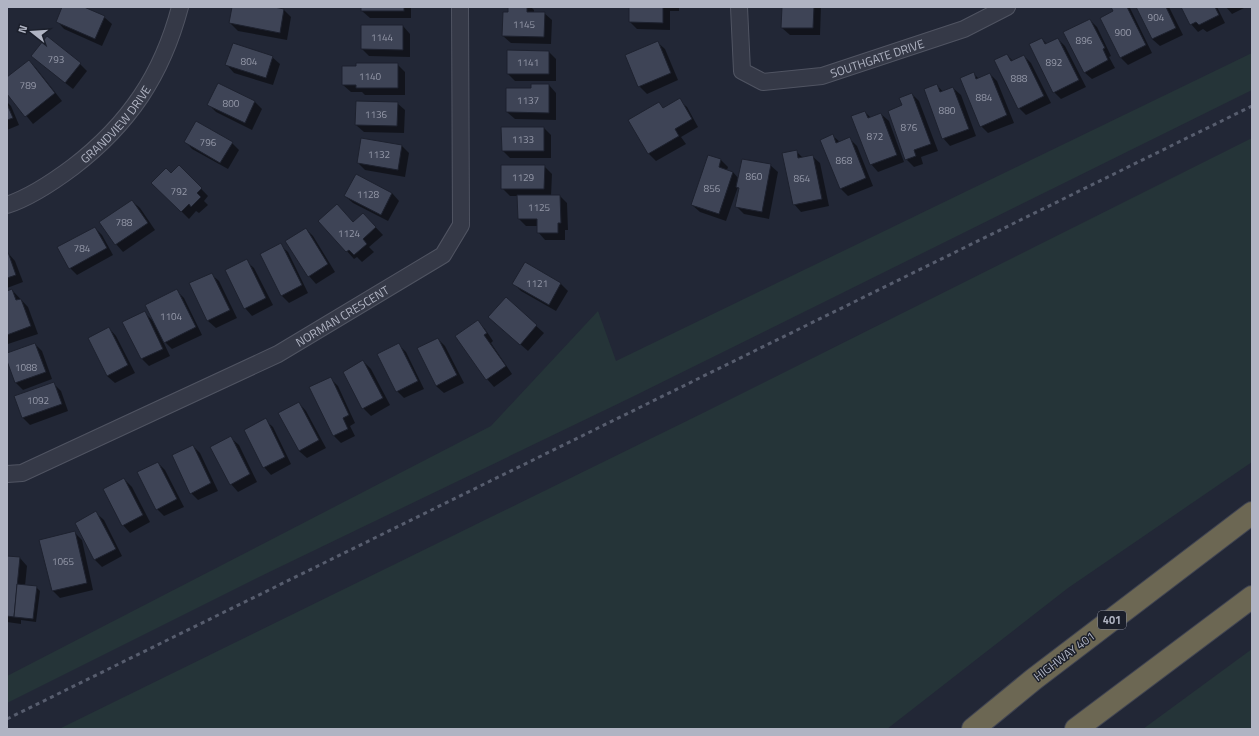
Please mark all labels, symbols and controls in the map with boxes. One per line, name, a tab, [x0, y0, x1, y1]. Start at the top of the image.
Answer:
house number: 904	[1148, 10, 1165, 25]
north arrow	[12, 12, 52, 52]
house number: 1145	[513, 17, 536, 32]
text: N	[14, 23, 31, 35]
house number: 900	[1115, 25, 1132, 40]
house number: 1144	[371, 30, 394, 45]
street label: SOUTHGATE DRIVE	[828, 33, 927, 82]
house number: 896	[1076, 33, 1093, 48]
house number: 793	[48, 52, 64, 67]
house number: 804	[241, 54, 258, 69]
house number: 1141	[517, 55, 539, 70]
house number: 892	[1046, 55, 1062, 70]
house number: 1140	[359, 69, 382, 84]
house number: 888	[1011, 71, 1028, 86]
house number: 789	[20, 78, 37, 93]
street label: GRANDVIEW DRIVE	[76, 81, 155, 167]
house number: 884	[976, 90, 993, 105]
house number: 1137	[517, 93, 539, 108]
house number: 800	[223, 96, 240, 111]
house number: 880	[939, 103, 956, 118]
house number: 1136	[365, 107, 388, 122]
house number: 876	[901, 120, 918, 135]
house number: 872	[867, 129, 883, 144]
house number: 1133	[512, 132, 534, 147]
house number: 796	[200, 135, 217, 150]
house number: 1132	[368, 147, 390, 162]
house number: 868	[836, 153, 853, 168]
house number: 860	[746, 169, 763, 184]
house number: 1129	[512, 170, 535, 185]
house number: 864	[794, 171, 811, 186]
house number: 856	[704, 181, 721, 196]
house number: 792	[171, 184, 187, 199]
house number: 1128	[357, 187, 380, 202]
house number: 1125	[528, 200, 551, 215]
house number: 788	[116, 215, 133, 230]
house number: 1124	[338, 226, 361, 241]
house number: 784	[74, 241, 91, 256]
house number: 1121	[526, 276, 548, 291]
street label: NORMAN CRESCENT	[292, 280, 393, 351]
house number: 1104	[160, 309, 183, 324]
house number: 1088	[15, 360, 38, 375]
house number: 1092	[27, 393, 49, 408]
house number: 1065	[52, 554, 75, 569]
road number: 401	[1098, 611, 1126, 629]
street label: HIGHWAY 401	[1029, 627, 1099, 685]

